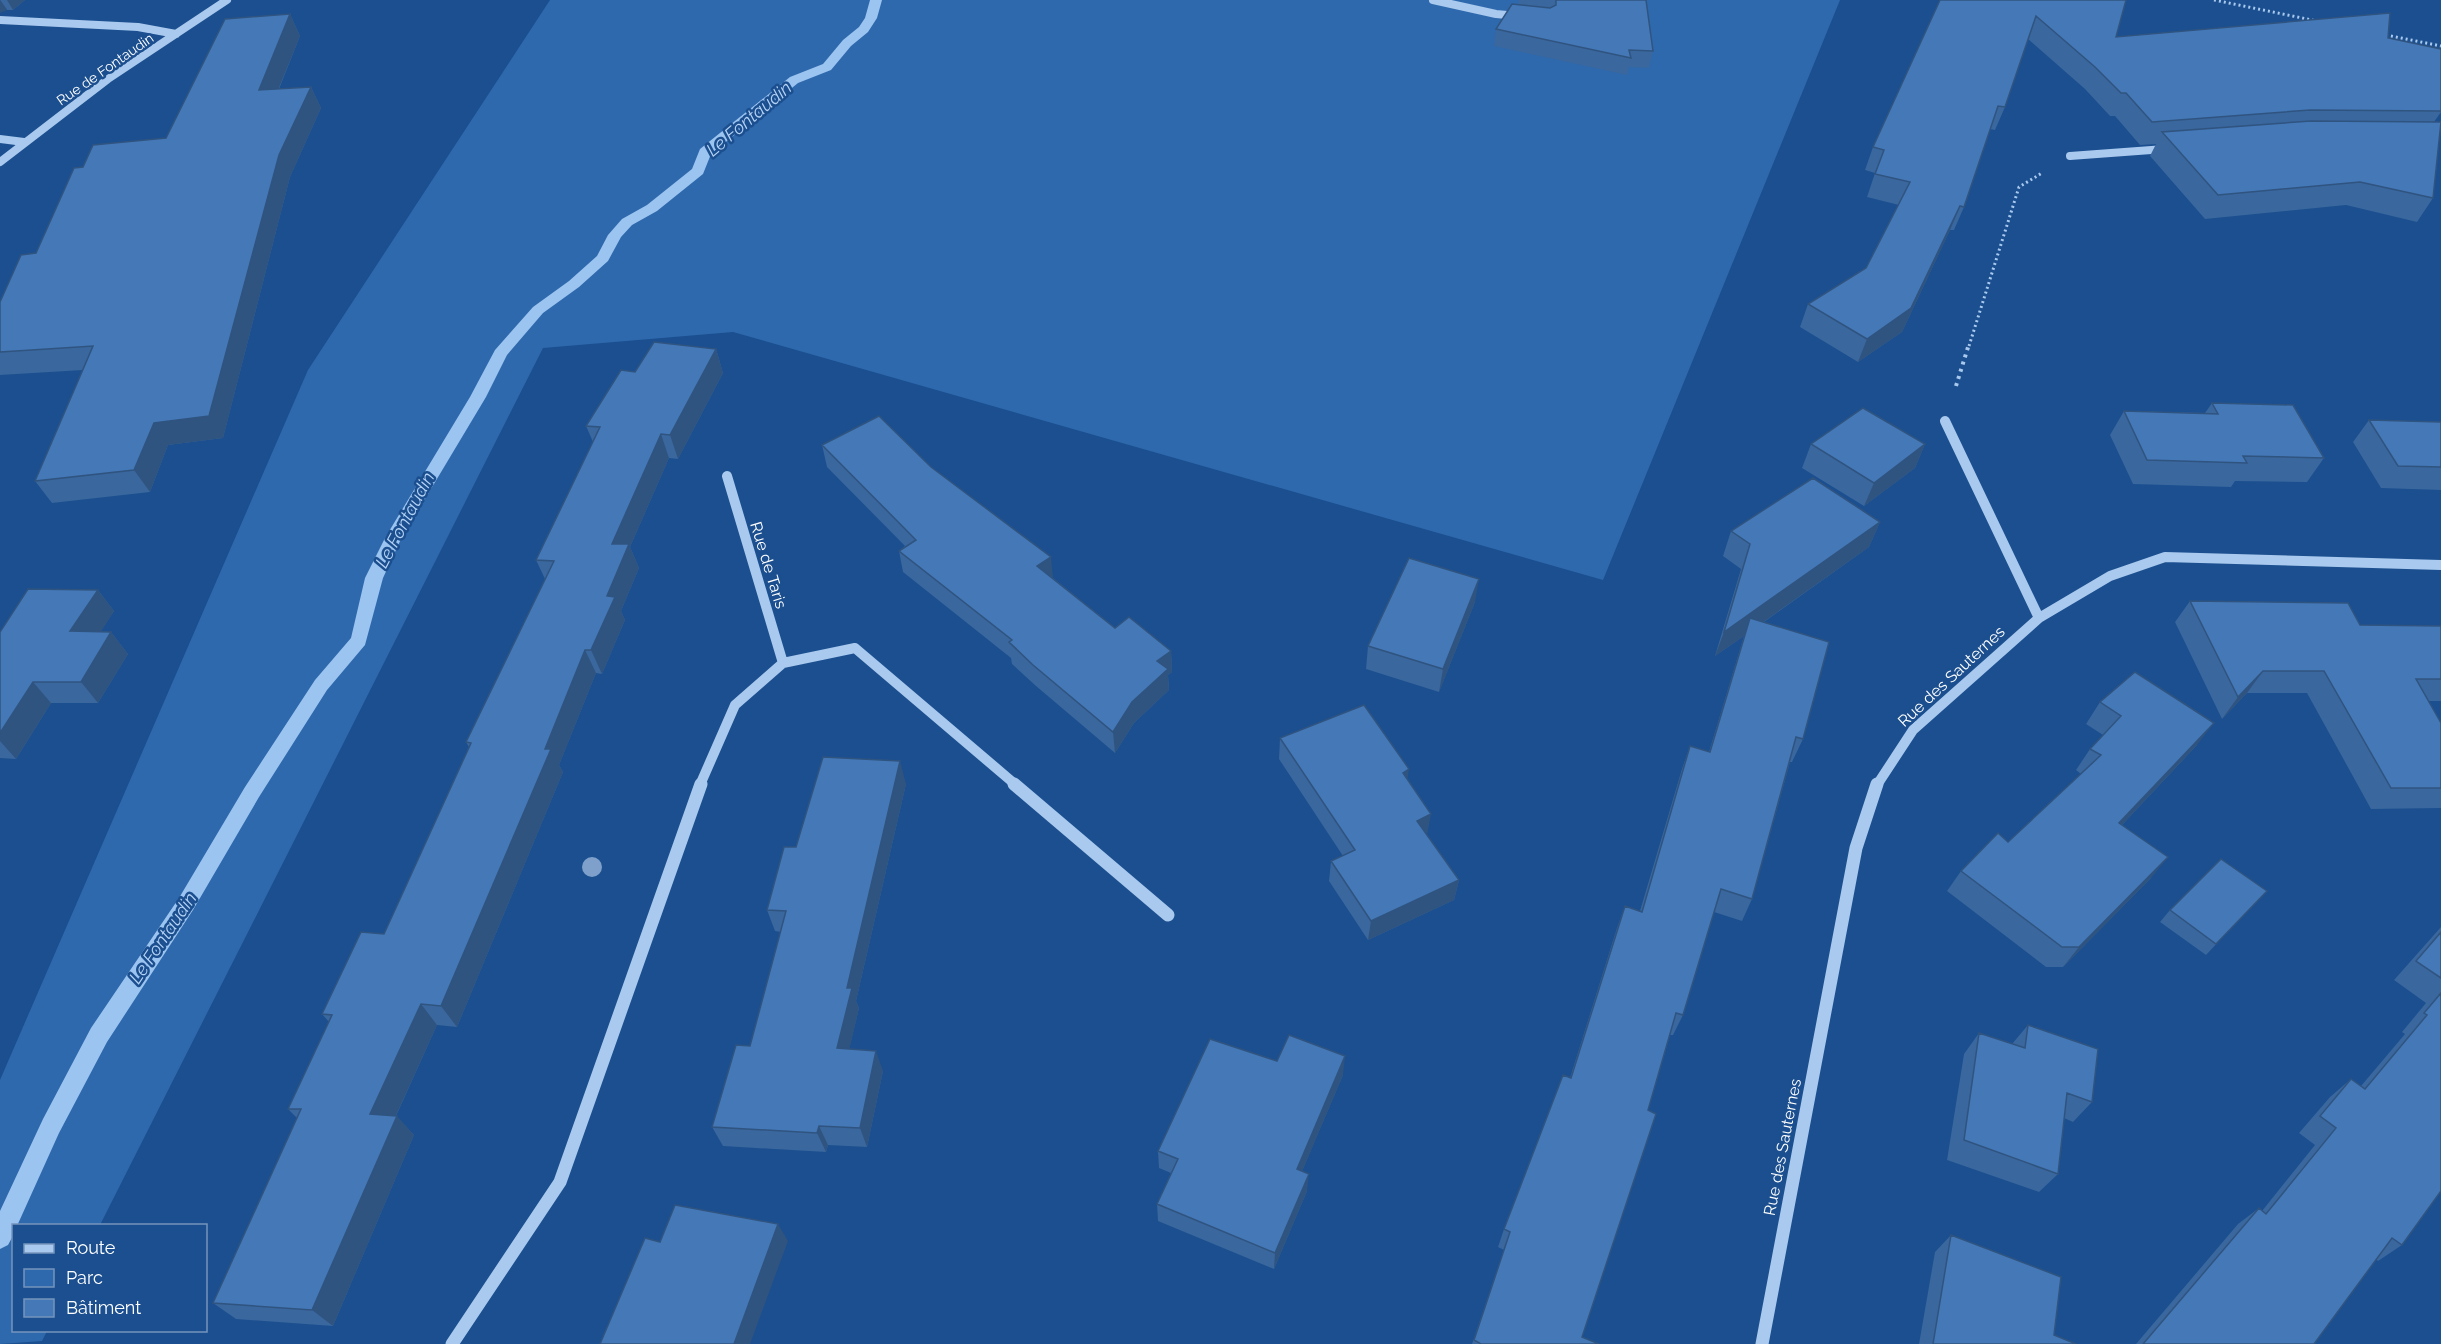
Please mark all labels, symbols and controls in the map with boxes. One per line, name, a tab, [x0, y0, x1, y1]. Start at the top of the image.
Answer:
street label: Rue de Fontaudin	[54, 30, 156, 108]
water label: Le Fontaudin	[702, 77, 796, 160]
water label: Le Fontaudin	[371, 468, 438, 571]
street label: Rue de Taris	[746, 519, 791, 611]
street label: Rue des Sauternes	[1894, 622, 2009, 731]
water label: Le Fontaudin	[125, 888, 201, 987]
street label: Rue des Sauternes	[1760, 1077, 1805, 1217]
legend	[12, 1224, 207, 1332]
text: Route	[66, 1237, 116, 1258]
text: Parc	[66, 1267, 103, 1288]
text: Bâtiment	[66, 1297, 141, 1318]

